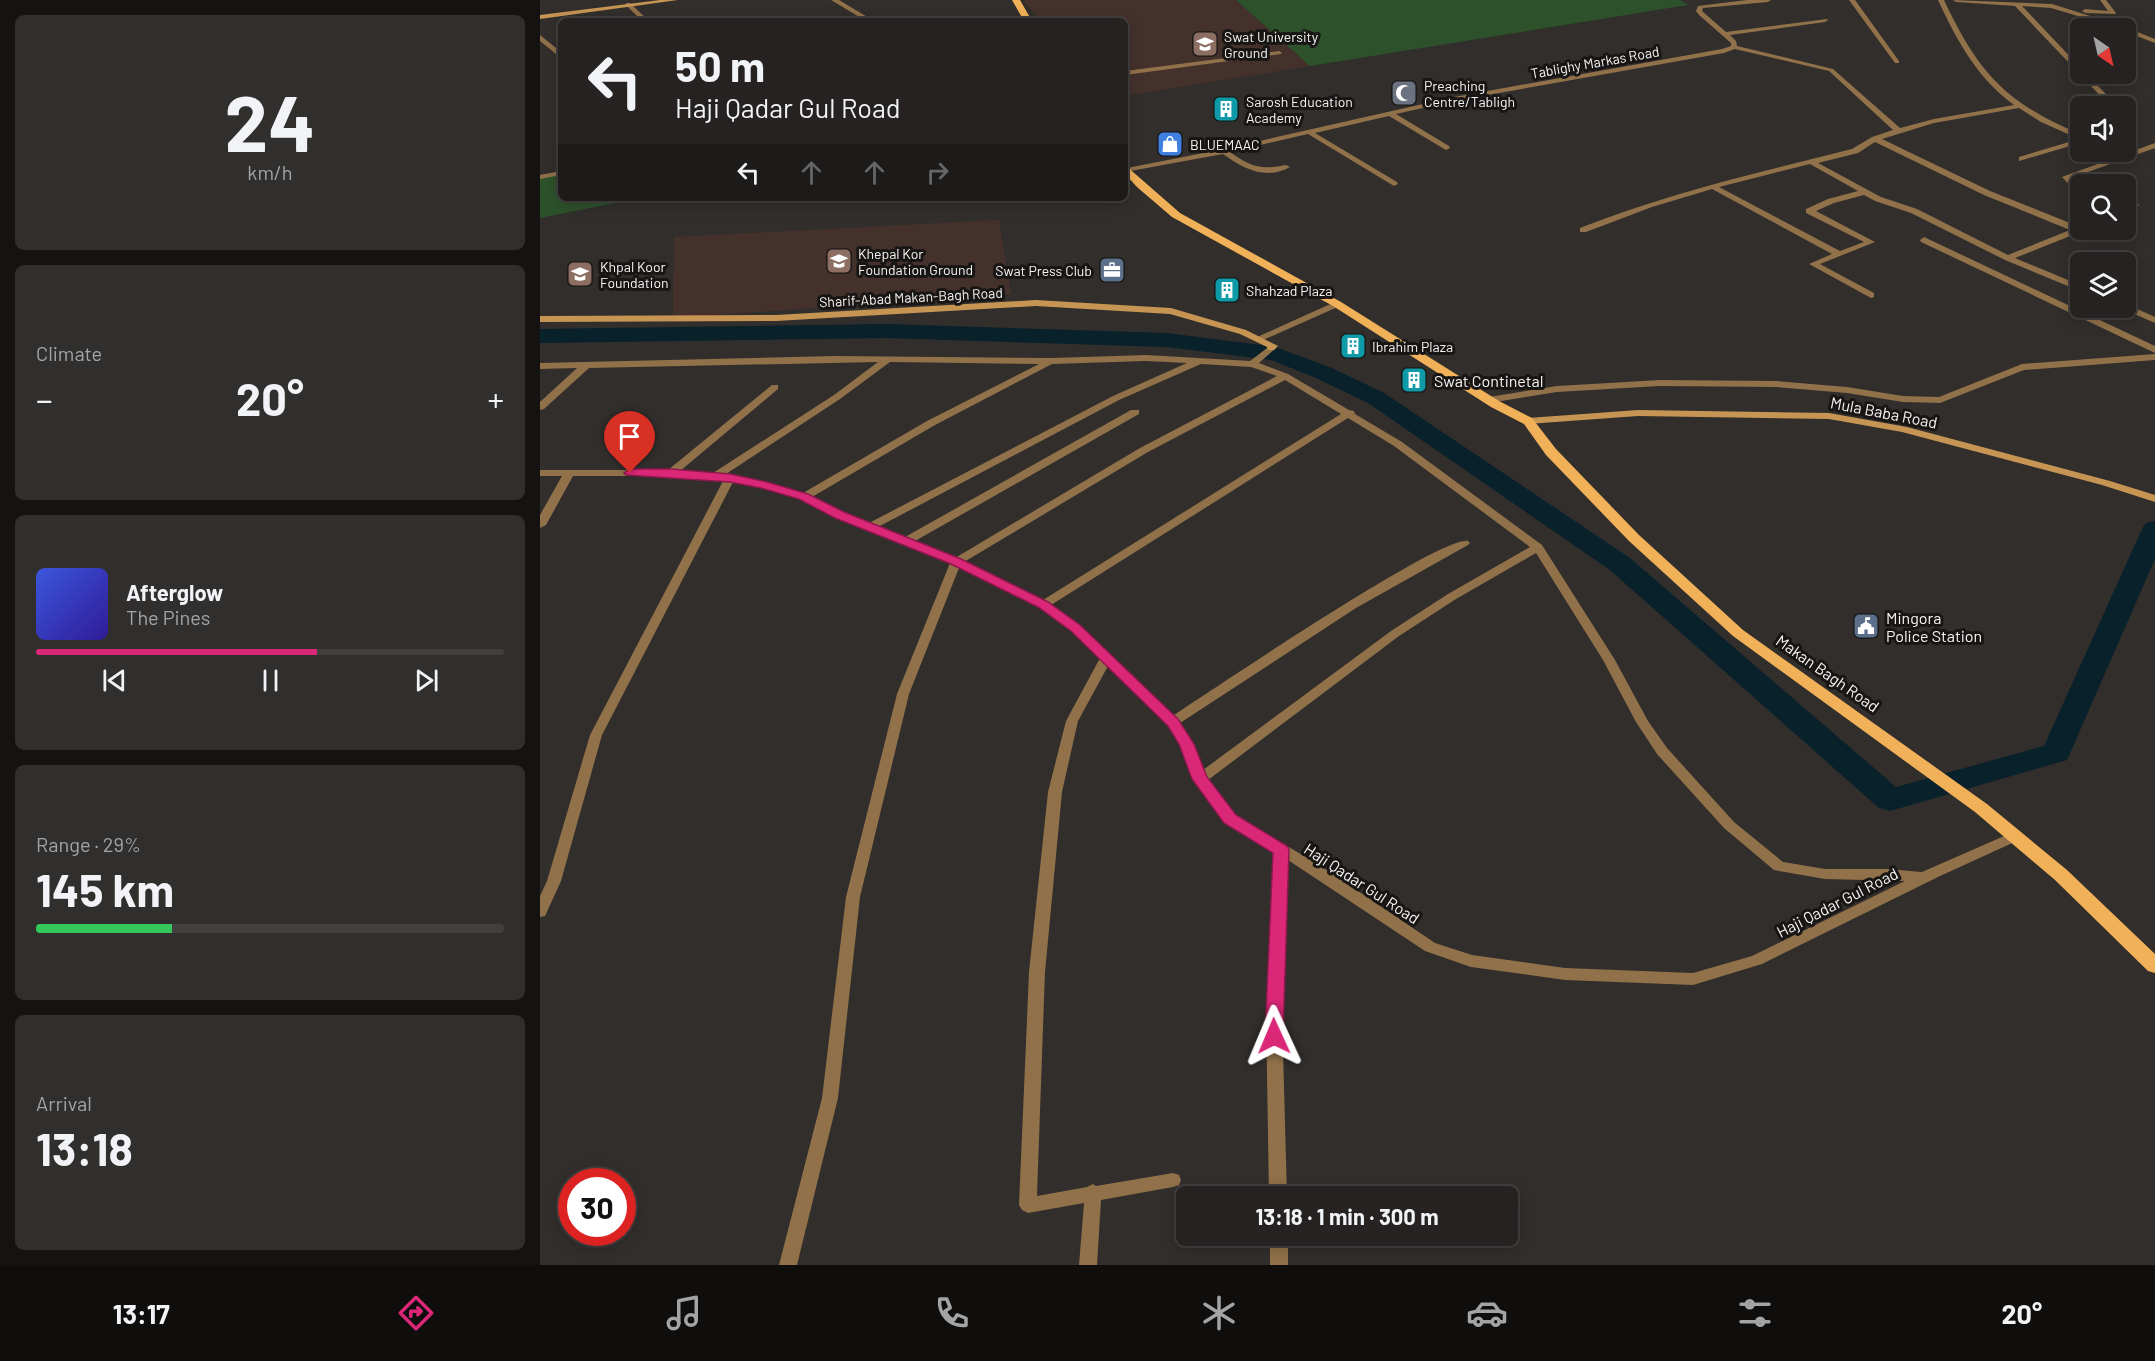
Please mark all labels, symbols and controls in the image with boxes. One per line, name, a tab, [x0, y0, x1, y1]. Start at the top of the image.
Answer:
north arrow	[2070, 18, 2136, 84]
map controls	[2070, 18, 2136, 318]
place label: Swat University Ground	[1224, 28, 1319, 61]
school or university icon: Swat University Ground	[1190, 29, 1220, 59]
text: 50 m	[675, 40, 765, 90]
icon: left	[576, 42, 654, 120]
street label: Tablighy Markas Road	[1529, 42, 1661, 82]
text: 24	[225, 74, 315, 168]
place label: Preaching Centre/Tabligh	[1424, 77, 1515, 110]
mosque icon: Preaching Centre/Tabligh	[1389, 78, 1419, 108]
text: Haji Qadar Gul Road	[675, 91, 901, 123]
place label: Sarosh Education Academy	[1246, 93, 1353, 126]
building icon: Sarosh Education Academy	[1211, 94, 1241, 124]
button: sound	[2070, 96, 2136, 162]
shop icon: BLUEMAAC	[1155, 129, 1185, 159]
place label: BLUEMAAC	[1190, 136, 1260, 153]
icon: left	[732, 156, 765, 189]
icon: ahead	[795, 156, 828, 189]
icon: ahead	[858, 156, 891, 189]
icon: right	[921, 156, 954, 189]
text: km/h	[247, 160, 293, 184]
button: search	[2070, 174, 2136, 240]
place label: Khepal Kor Foundation Ground	[858, 245, 973, 278]
school or university icon: Khepal Kor Foundation Ground	[824, 246, 854, 276]
button: layers	[2070, 252, 2136, 318]
office icon: Swat Press Club	[1097, 255, 1127, 285]
place label: Khpal Koor Foundation	[600, 258, 669, 291]
school or university icon: Khpal Koor Foundation	[565, 259, 595, 289]
place label: Swat Press Club	[995, 262, 1092, 279]
building icon: Shahzad Plaza	[1212, 275, 1242, 305]
place label: Shahzad Plaza	[1246, 282, 1332, 299]
street label: Sharif-Abad Makan-Bagh Road	[819, 284, 1003, 310]
building icon: Ibrahim Plaza	[1338, 331, 1368, 361]
place label: Ibrahim Plaza	[1372, 338, 1453, 355]
text: Climate	[36, 341, 102, 365]
building icon: Swat Continetal	[1399, 365, 1429, 395]
text: 20°	[236, 371, 304, 425]
place label: Swat Continetal	[1434, 371, 1543, 390]
text: −	[36, 379, 53, 419]
text: +	[488, 379, 504, 419]
street label: Mula Baba Road	[1829, 392, 1939, 432]
pin	[604, 411, 655, 473]
icon: arrive	[613, 420, 646, 453]
text: Afterglow	[126, 579, 223, 605]
text: The Pines	[126, 605, 210, 629]
place label: Mingora Police Station	[1886, 608, 1982, 645]
public building icon: Mingora Police Station	[1851, 611, 1881, 641]
street label: Makan Bagh Road	[1773, 630, 1883, 716]
icon: previous	[98, 664, 131, 697]
icon: pause	[254, 664, 287, 697]
icon: next	[410, 664, 443, 697]
text: Range · 29%	[36, 832, 141, 856]
street label: Haji Qadar Gul Road	[1301, 839, 1423, 927]
text: 145 km	[36, 862, 174, 916]
street label: Haji Qadar Gul Road	[1773, 863, 1901, 941]
position arrow	[1242, 1004, 1306, 1068]
text: Arrival	[36, 1091, 92, 1115]
text: 13:18	[36, 1121, 133, 1175]
speed limit sign: 30	[558, 1168, 636, 1246]
text: 13:18 · 1 min · 300 m	[1255, 1203, 1439, 1229]
icon: directions	[395, 1292, 437, 1334]
icon: music	[663, 1292, 705, 1334]
icon: phone	[931, 1292, 973, 1334]
icon: climate	[1198, 1292, 1240, 1334]
icon: car	[1466, 1292, 1508, 1334]
icon: filters	[1734, 1292, 1776, 1334]
text: 13:17	[113, 1297, 170, 1329]
text: 20°	[2001, 1297, 2042, 1329]

